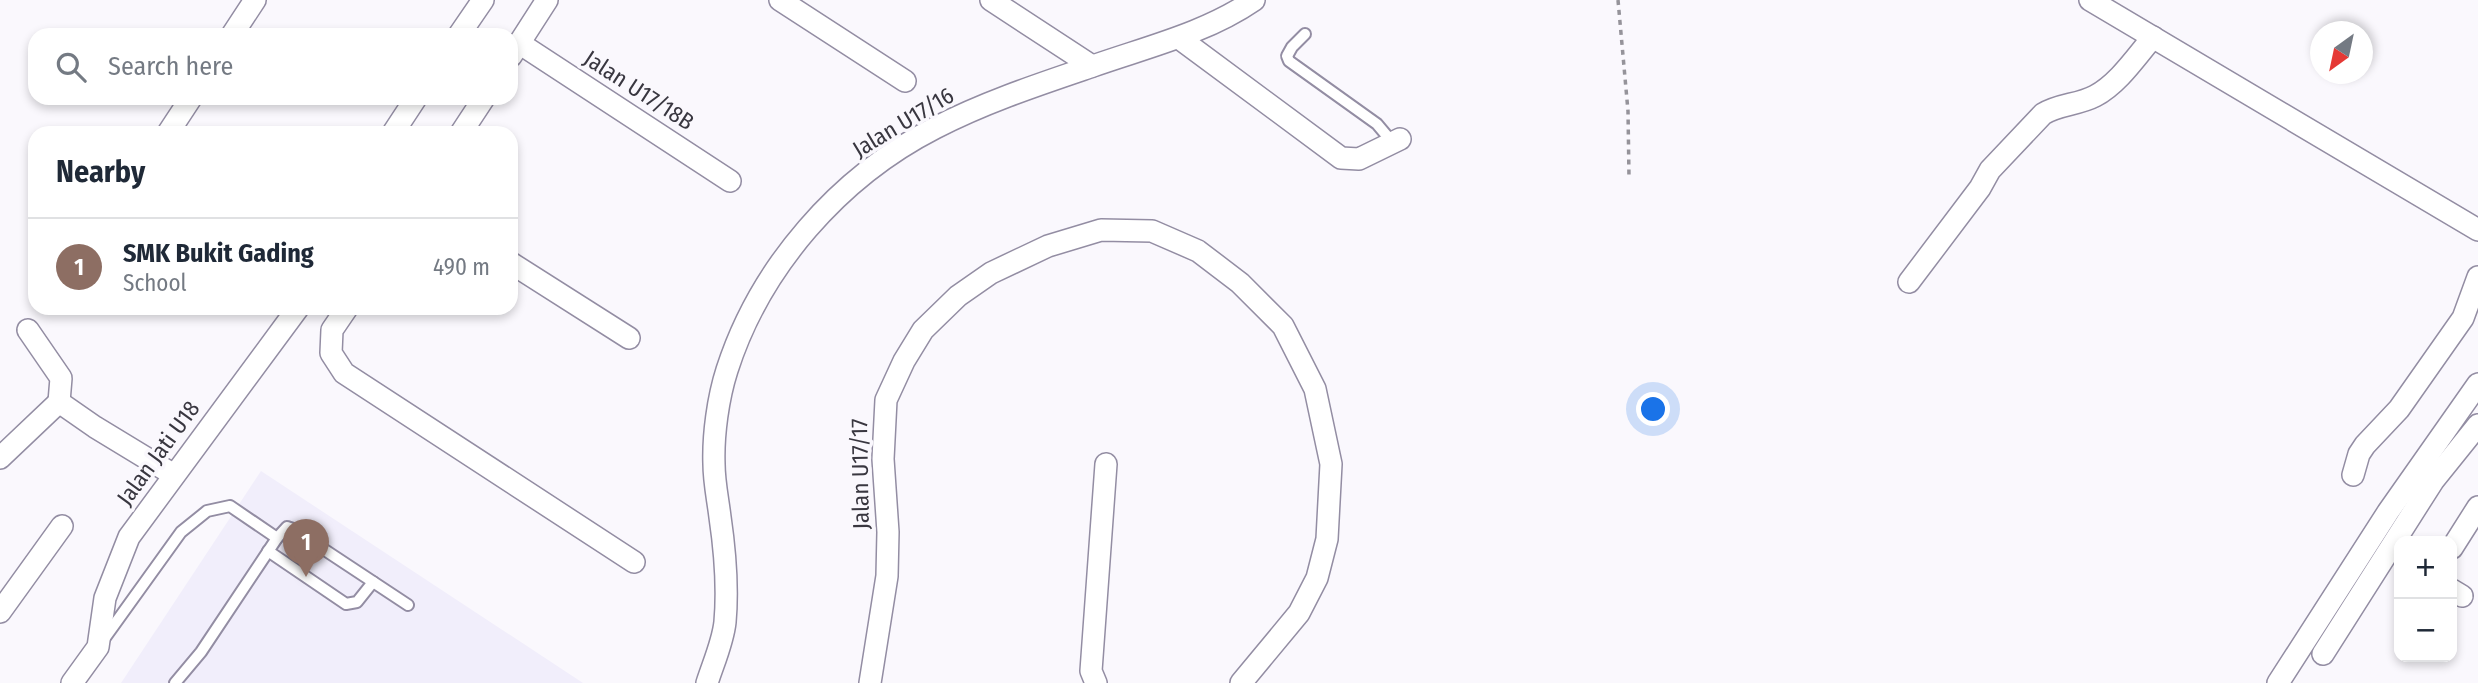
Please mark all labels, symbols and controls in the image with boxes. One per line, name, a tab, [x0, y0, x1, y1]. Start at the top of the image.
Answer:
north arrow	[2310, 21, 2373, 84]
search box	[28, 28, 518, 105]
street label: Jalan U17/18B	[579, 44, 699, 136]
icon: search	[52, 48, 90, 86]
text: Search here	[108, 51, 233, 82]
street label: Jalan U17/16	[847, 81, 959, 163]
text: Nearby	[56, 154, 145, 190]
text: SMK Bukit Gading	[123, 238, 314, 269]
text: 1	[74, 253, 84, 281]
text: 490 m	[433, 253, 490, 281]
text: School	[123, 269, 187, 297]
your location	[1636, 392, 1670, 426]
street label: Jalan Jati U18	[111, 395, 205, 511]
street label: Jalan U17/17	[845, 418, 875, 530]
pin: 1	[283, 519, 329, 577]
map controls	[2394, 536, 2457, 662]
button: +	[2394, 536, 2457, 599]
button: −	[2394, 599, 2457, 662]

